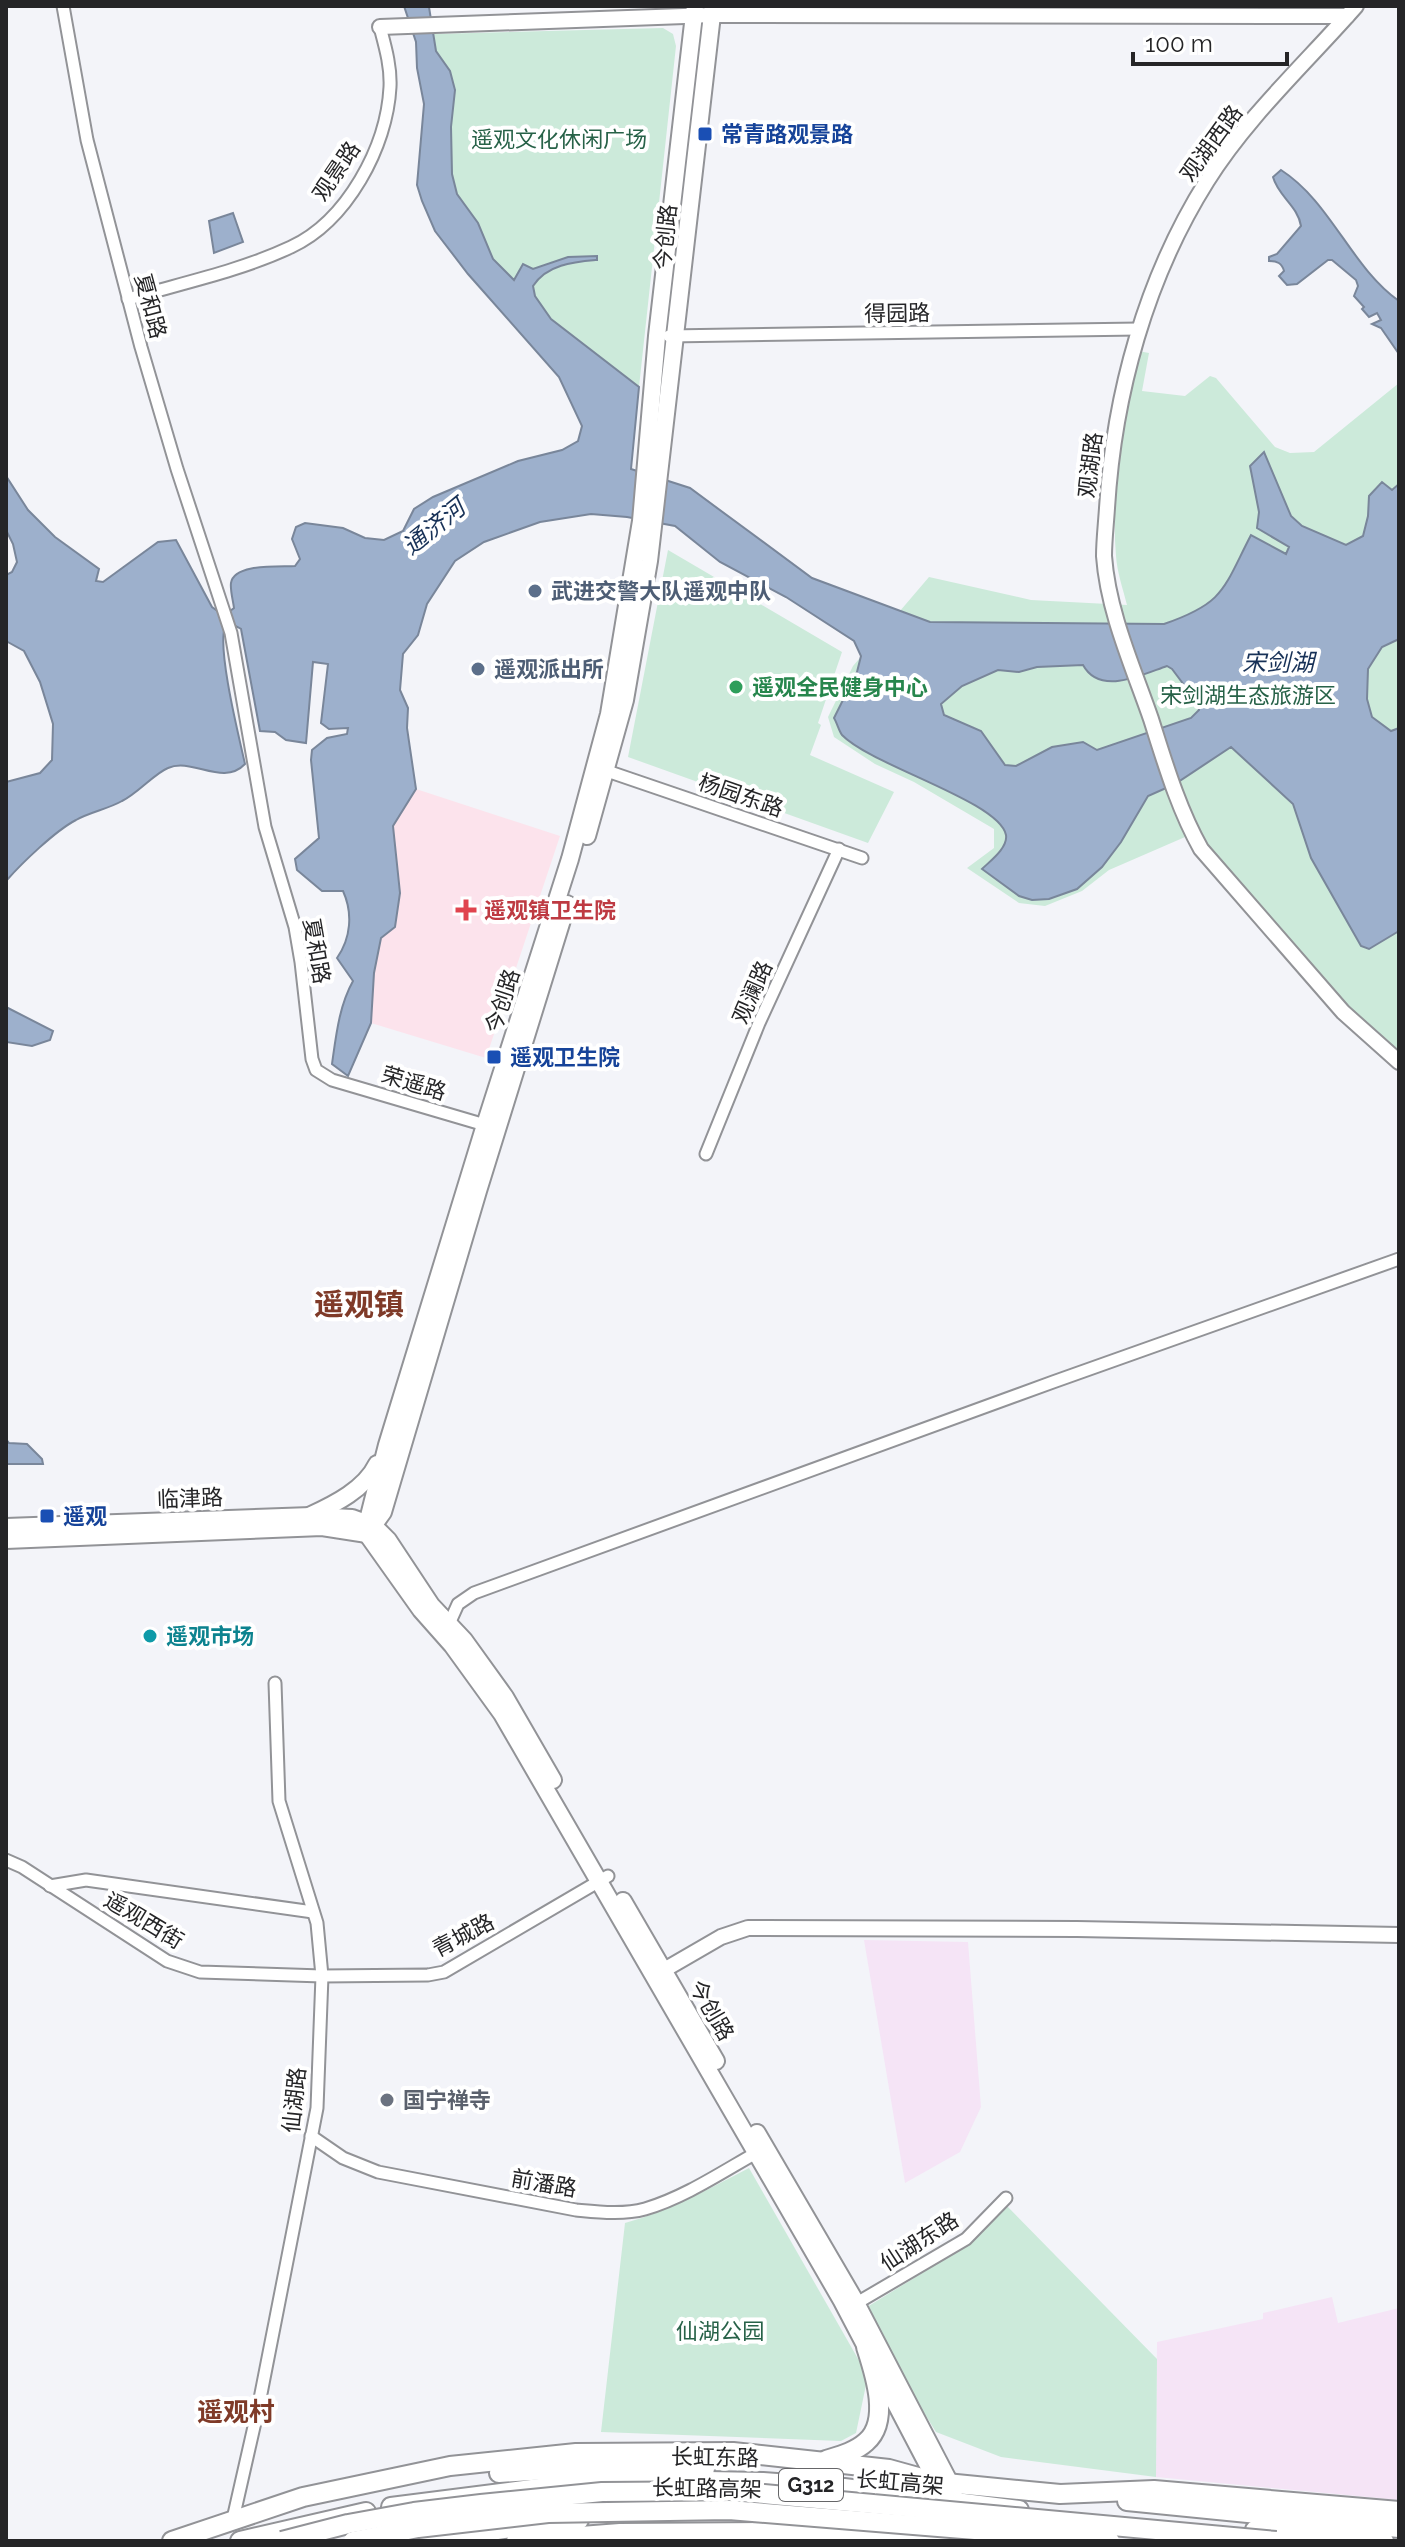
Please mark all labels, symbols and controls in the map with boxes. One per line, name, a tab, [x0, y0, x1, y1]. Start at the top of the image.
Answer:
scale bar	[1133, 16, 1287, 66]
text: 100 m	[1145, 29, 1213, 58]
street label: 观湖西路	[1175, 100, 1247, 186]
place label: 常青路观景路	[721, 121, 853, 147]
marker: 常青路观景路	[696, 125, 714, 143]
park label: 遥观文化休闲广场	[471, 126, 647, 152]
street label: 观景路	[307, 136, 365, 206]
street label: 今创路	[649, 203, 681, 271]
street label: 夏和路	[130, 271, 172, 341]
street label: 得园路	[864, 299, 930, 327]
street label: 观湖路	[1073, 431, 1107, 499]
water label: 通济河	[397, 490, 474, 561]
place label: 武进交警大队遥观中队	[551, 578, 771, 604]
marker: 武进交警大队遥观中队	[526, 582, 544, 600]
water label: 宋剑湖	[1242, 648, 1318, 677]
place label: 遥观派出所	[494, 656, 604, 682]
marker: 遥观派出所	[469, 660, 487, 678]
place label: 遥观全民健身中心	[752, 674, 928, 700]
marker: 遥观全民健身中心	[727, 678, 745, 696]
park label: 宋剑湖生态旅游区	[1160, 682, 1336, 708]
street label: 杨园东路	[695, 768, 787, 822]
place label: 遥观镇卫生院	[484, 897, 616, 923]
marker: 遥观镇卫生院	[455, 899, 477, 921]
street label: 夏和路	[298, 916, 336, 986]
street label: 观澜路	[727, 957, 777, 1027]
street label: 今创路	[479, 966, 525, 1036]
place label: 遥观卫生院	[510, 1044, 620, 1070]
marker: 遥观卫生院	[485, 1048, 503, 1066]
street label: 荣遥路	[379, 1061, 449, 1105]
district label: 遥观镇	[314, 1287, 404, 1322]
street label: 临津路	[157, 1484, 223, 1512]
place label: 遥观	[63, 1503, 107, 1529]
marker: 遥观	[38, 1507, 56, 1525]
place label: 遥观市场	[166, 1623, 254, 1649]
marker: 遥观市场	[141, 1627, 159, 1645]
street label: 遥观西街	[100, 1886, 188, 1954]
street label: 青城路	[428, 1908, 498, 1962]
street label: 今创路	[684, 1975, 740, 2045]
street label: 仙湖路	[278, 2066, 310, 2134]
place label: 国宁禅寺	[403, 2087, 491, 2113]
marker: 国宁禅寺	[378, 2091, 396, 2109]
street label: 前潘路	[509, 2164, 579, 2202]
street label: 仙湖东路	[875, 2206, 963, 2276]
park label: 仙湖公园	[676, 2318, 764, 2344]
district label: 遥观村	[197, 2397, 275, 2427]
street label: 长虹东路	[671, 2443, 759, 2471]
street label: 长虹高架	[855, 2465, 945, 2499]
road number: G312	[779, 2469, 843, 2501]
street label: 长虹路高架	[652, 2474, 762, 2502]

